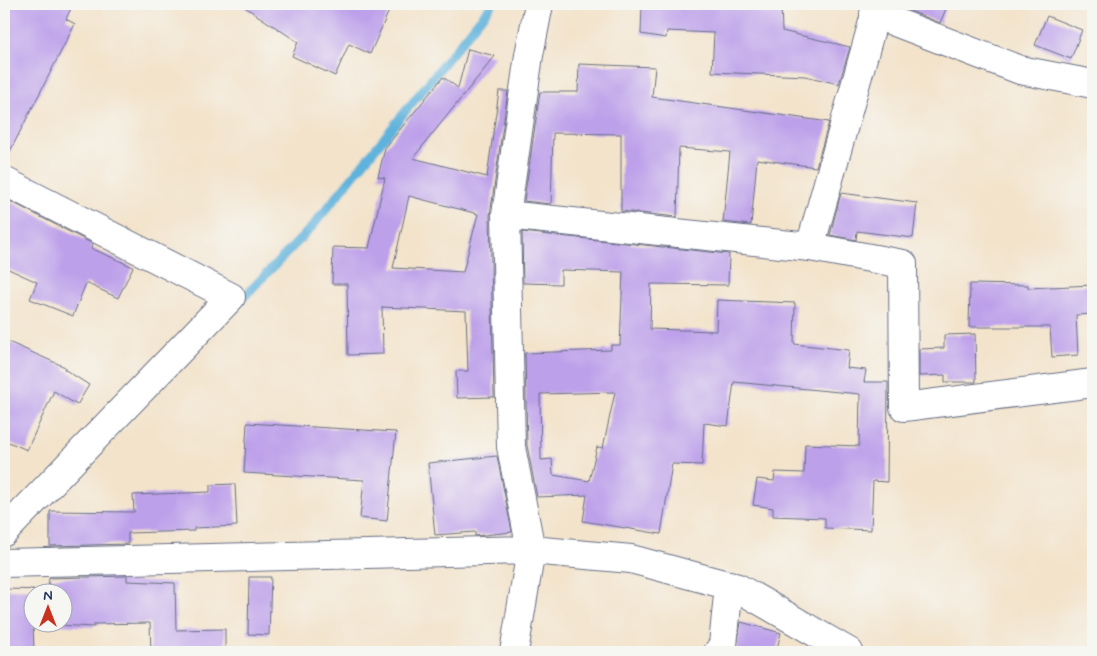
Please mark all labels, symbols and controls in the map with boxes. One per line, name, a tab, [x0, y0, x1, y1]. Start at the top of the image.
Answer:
north arrow	[22, 584, 72, 634]
text: N	[43, 587, 53, 605]

